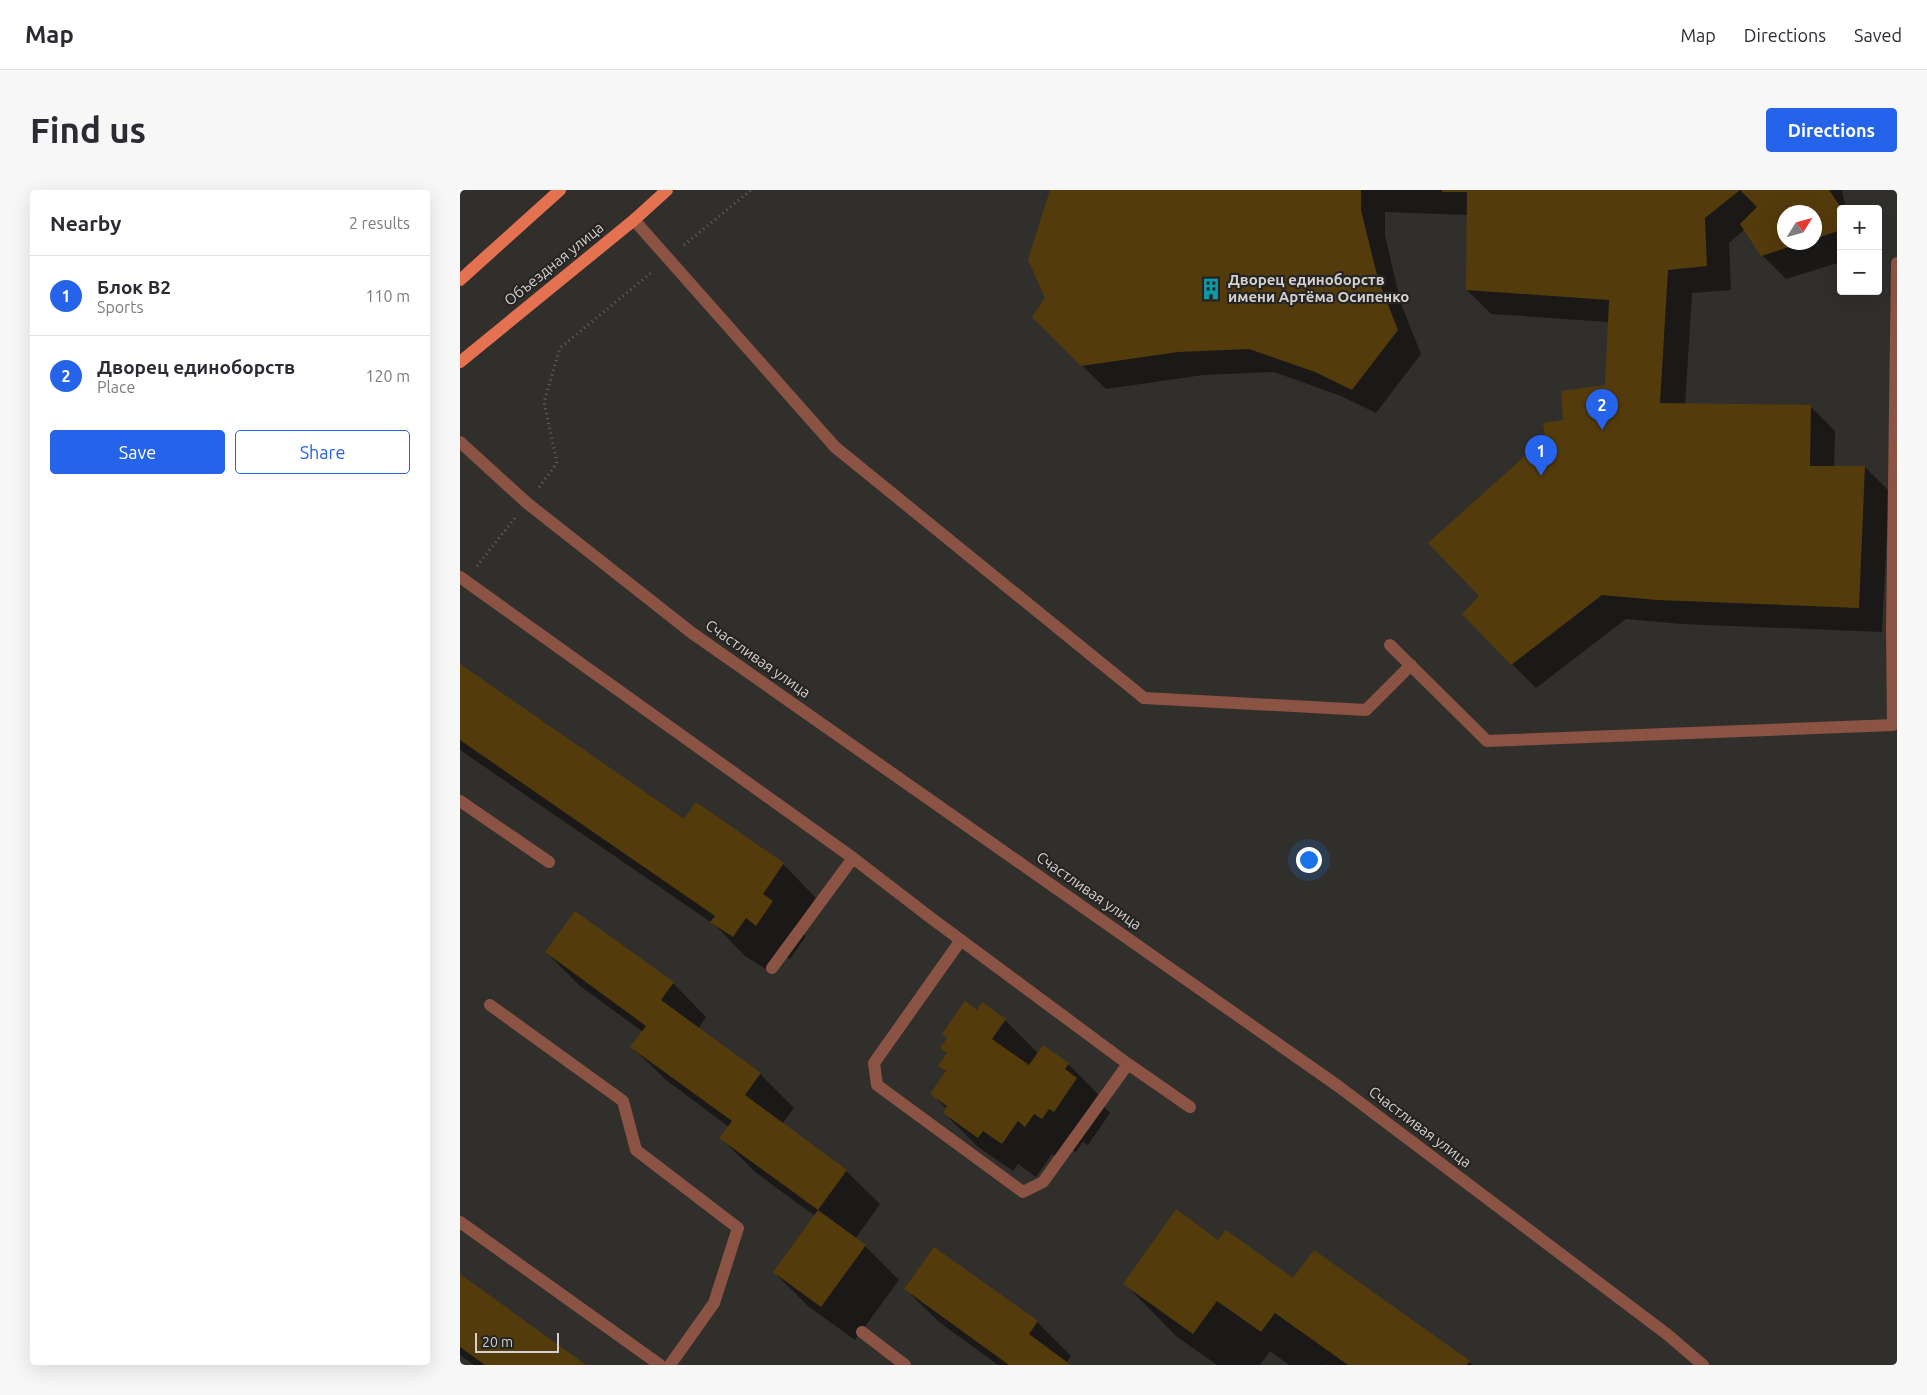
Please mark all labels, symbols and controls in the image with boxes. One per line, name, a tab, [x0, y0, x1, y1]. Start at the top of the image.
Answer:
text: Map	[25, 21, 74, 48]
text: Map	[1680, 25, 1716, 45]
text: Directions	[1744, 25, 1826, 45]
text: Saved	[1854, 25, 1902, 45]
button: Directions	[1766, 108, 1897, 152]
text: Find us	[30, 110, 146, 150]
north arrow	[1777, 205, 1822, 250]
map controls	[1837, 205, 1882, 295]
button: +	[1837, 205, 1882, 250]
text: Nearby	[50, 211, 121, 235]
text: 2 results	[349, 214, 410, 232]
street label: Объездная улица	[501, 218, 607, 309]
button: −	[1837, 250, 1882, 295]
place label: Дворец единоборств имени Артёма Осипенко	[1228, 271, 1409, 305]
text: Блок В2	[97, 276, 171, 298]
building icon: Дворец единоборств имени Артёма Осипенко	[1198, 276, 1224, 302]
text: 1	[61, 287, 71, 305]
text: 110 m	[365, 287, 410, 305]
text: Sports	[97, 298, 143, 316]
text: Дворец единоборств	[97, 356, 295, 378]
text: 2	[61, 367, 71, 385]
text: 120 m	[365, 367, 410, 385]
text: Place	[97, 378, 135, 396]
pin: 2	[1586, 389, 1618, 430]
button: Save	[50, 430, 225, 474]
button: Share	[235, 430, 410, 474]
pin: 1	[1525, 435, 1557, 476]
street label: Счастливая улица	[703, 616, 814, 701]
your location	[1296, 847, 1322, 873]
street label: Счастливая улица	[1034, 848, 1145, 933]
street label: Счастливая улица	[1366, 1083, 1475, 1171]
scale bar	[475, 1330, 559, 1353]
text: 20 m	[482, 1334, 513, 1350]

